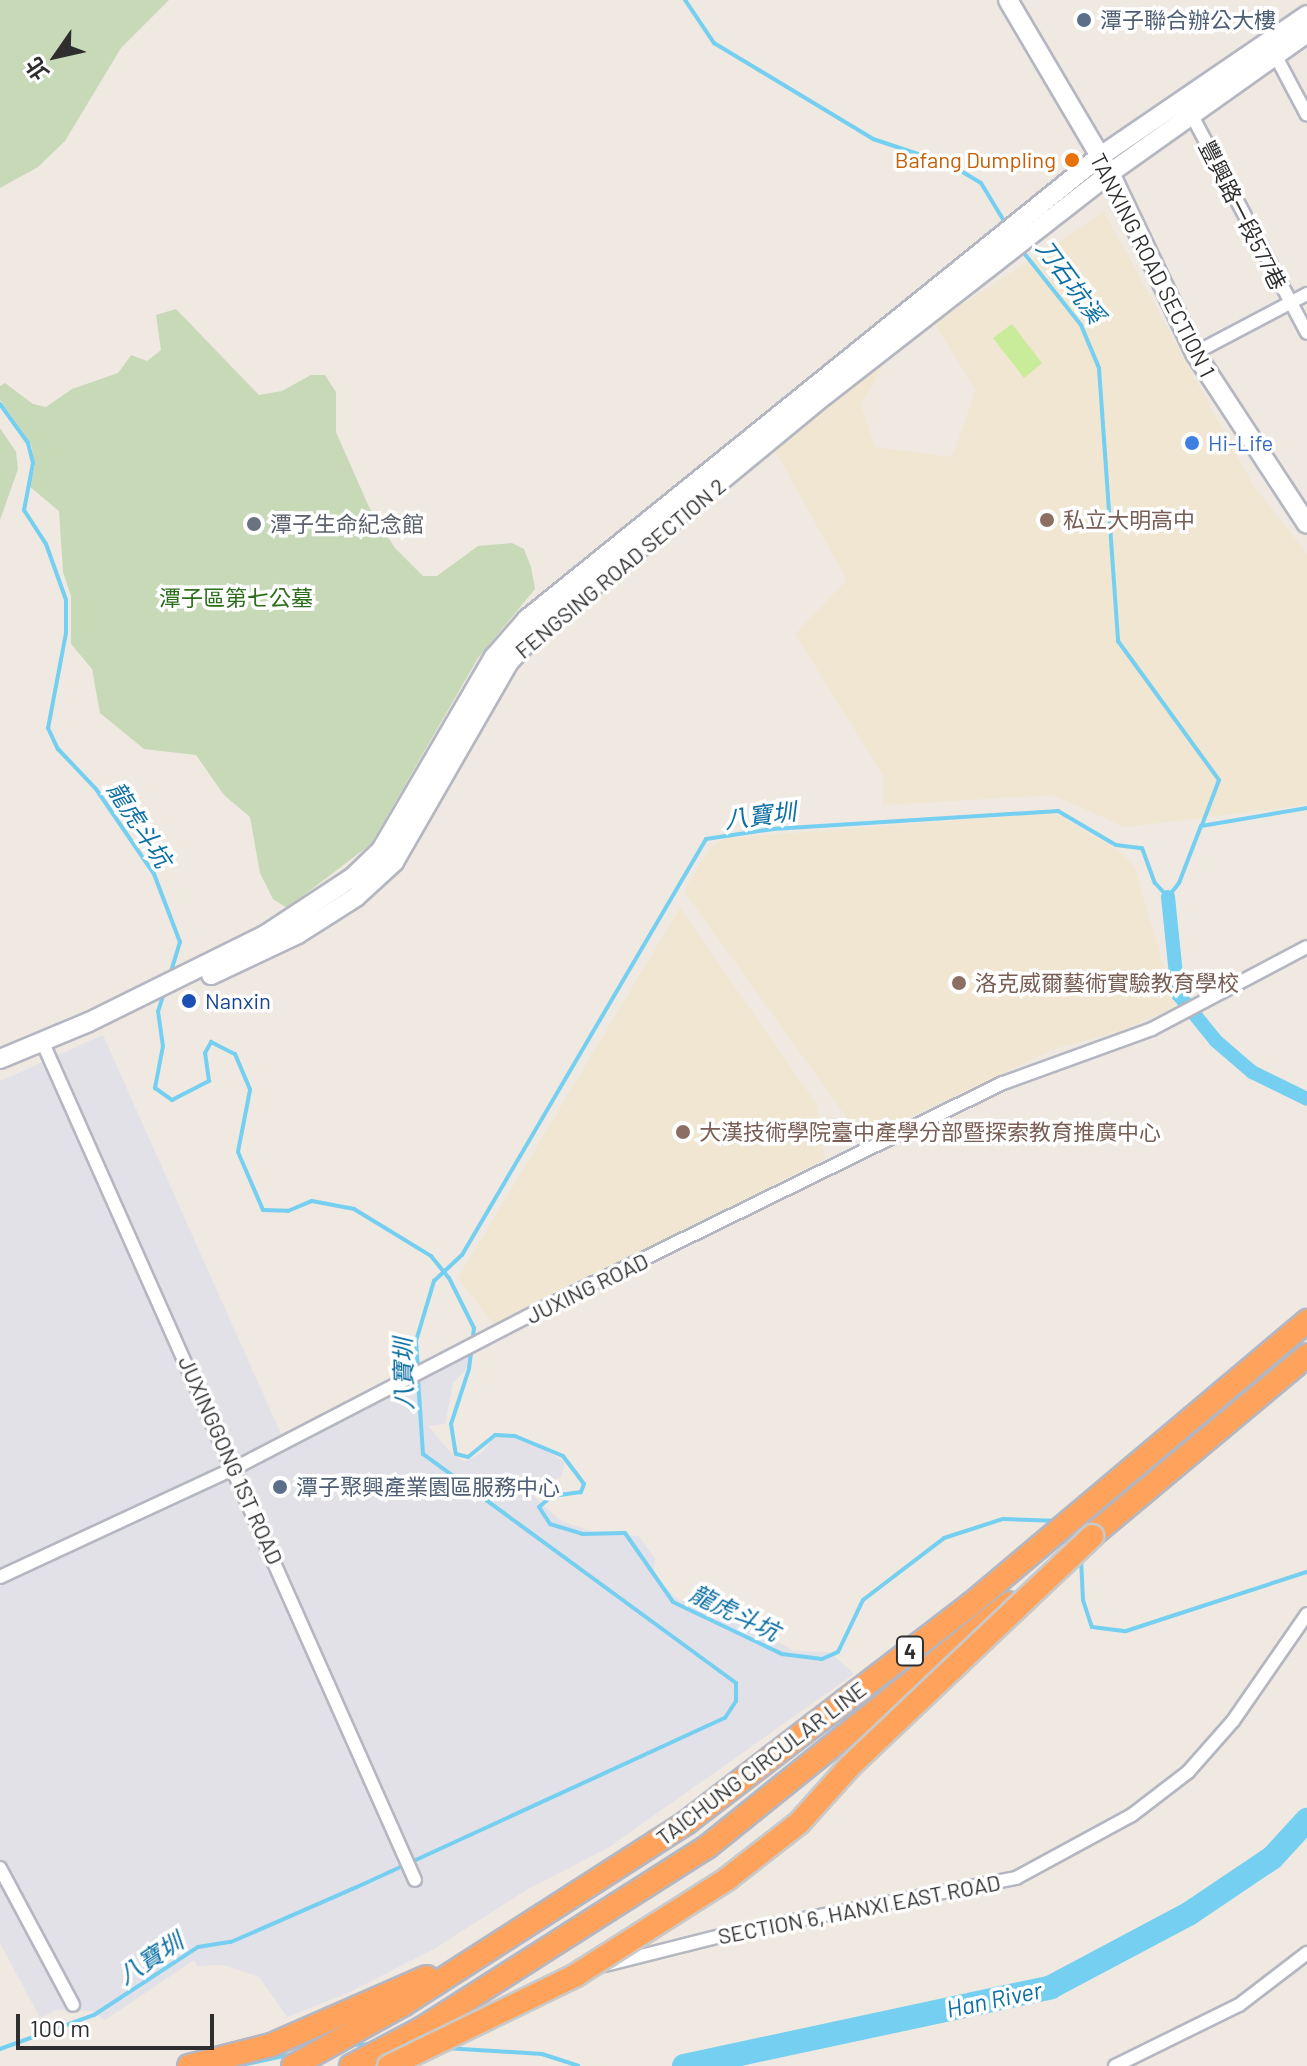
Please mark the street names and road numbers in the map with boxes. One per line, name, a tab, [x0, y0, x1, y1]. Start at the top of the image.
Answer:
street label: 豐興路一段577巷	[1194, 136, 1292, 294]
street label: TANXING ROAD SECTION 1	[1085, 149, 1221, 381]
street label: FENGSING ROAD SECTION 2	[510, 472, 730, 664]
street label: JUXING ROAD	[522, 1247, 652, 1329]
street label: JUXINGGONG 1ST ROAD	[173, 1352, 289, 1568]
road number: 4	[894, 1635, 926, 1667]
street label: TAICHUNG CIRCULAR LINE	[651, 1675, 871, 1851]
street label: SECTION 6, HANXI EAST ROAD	[716, 1869, 1002, 1949]

